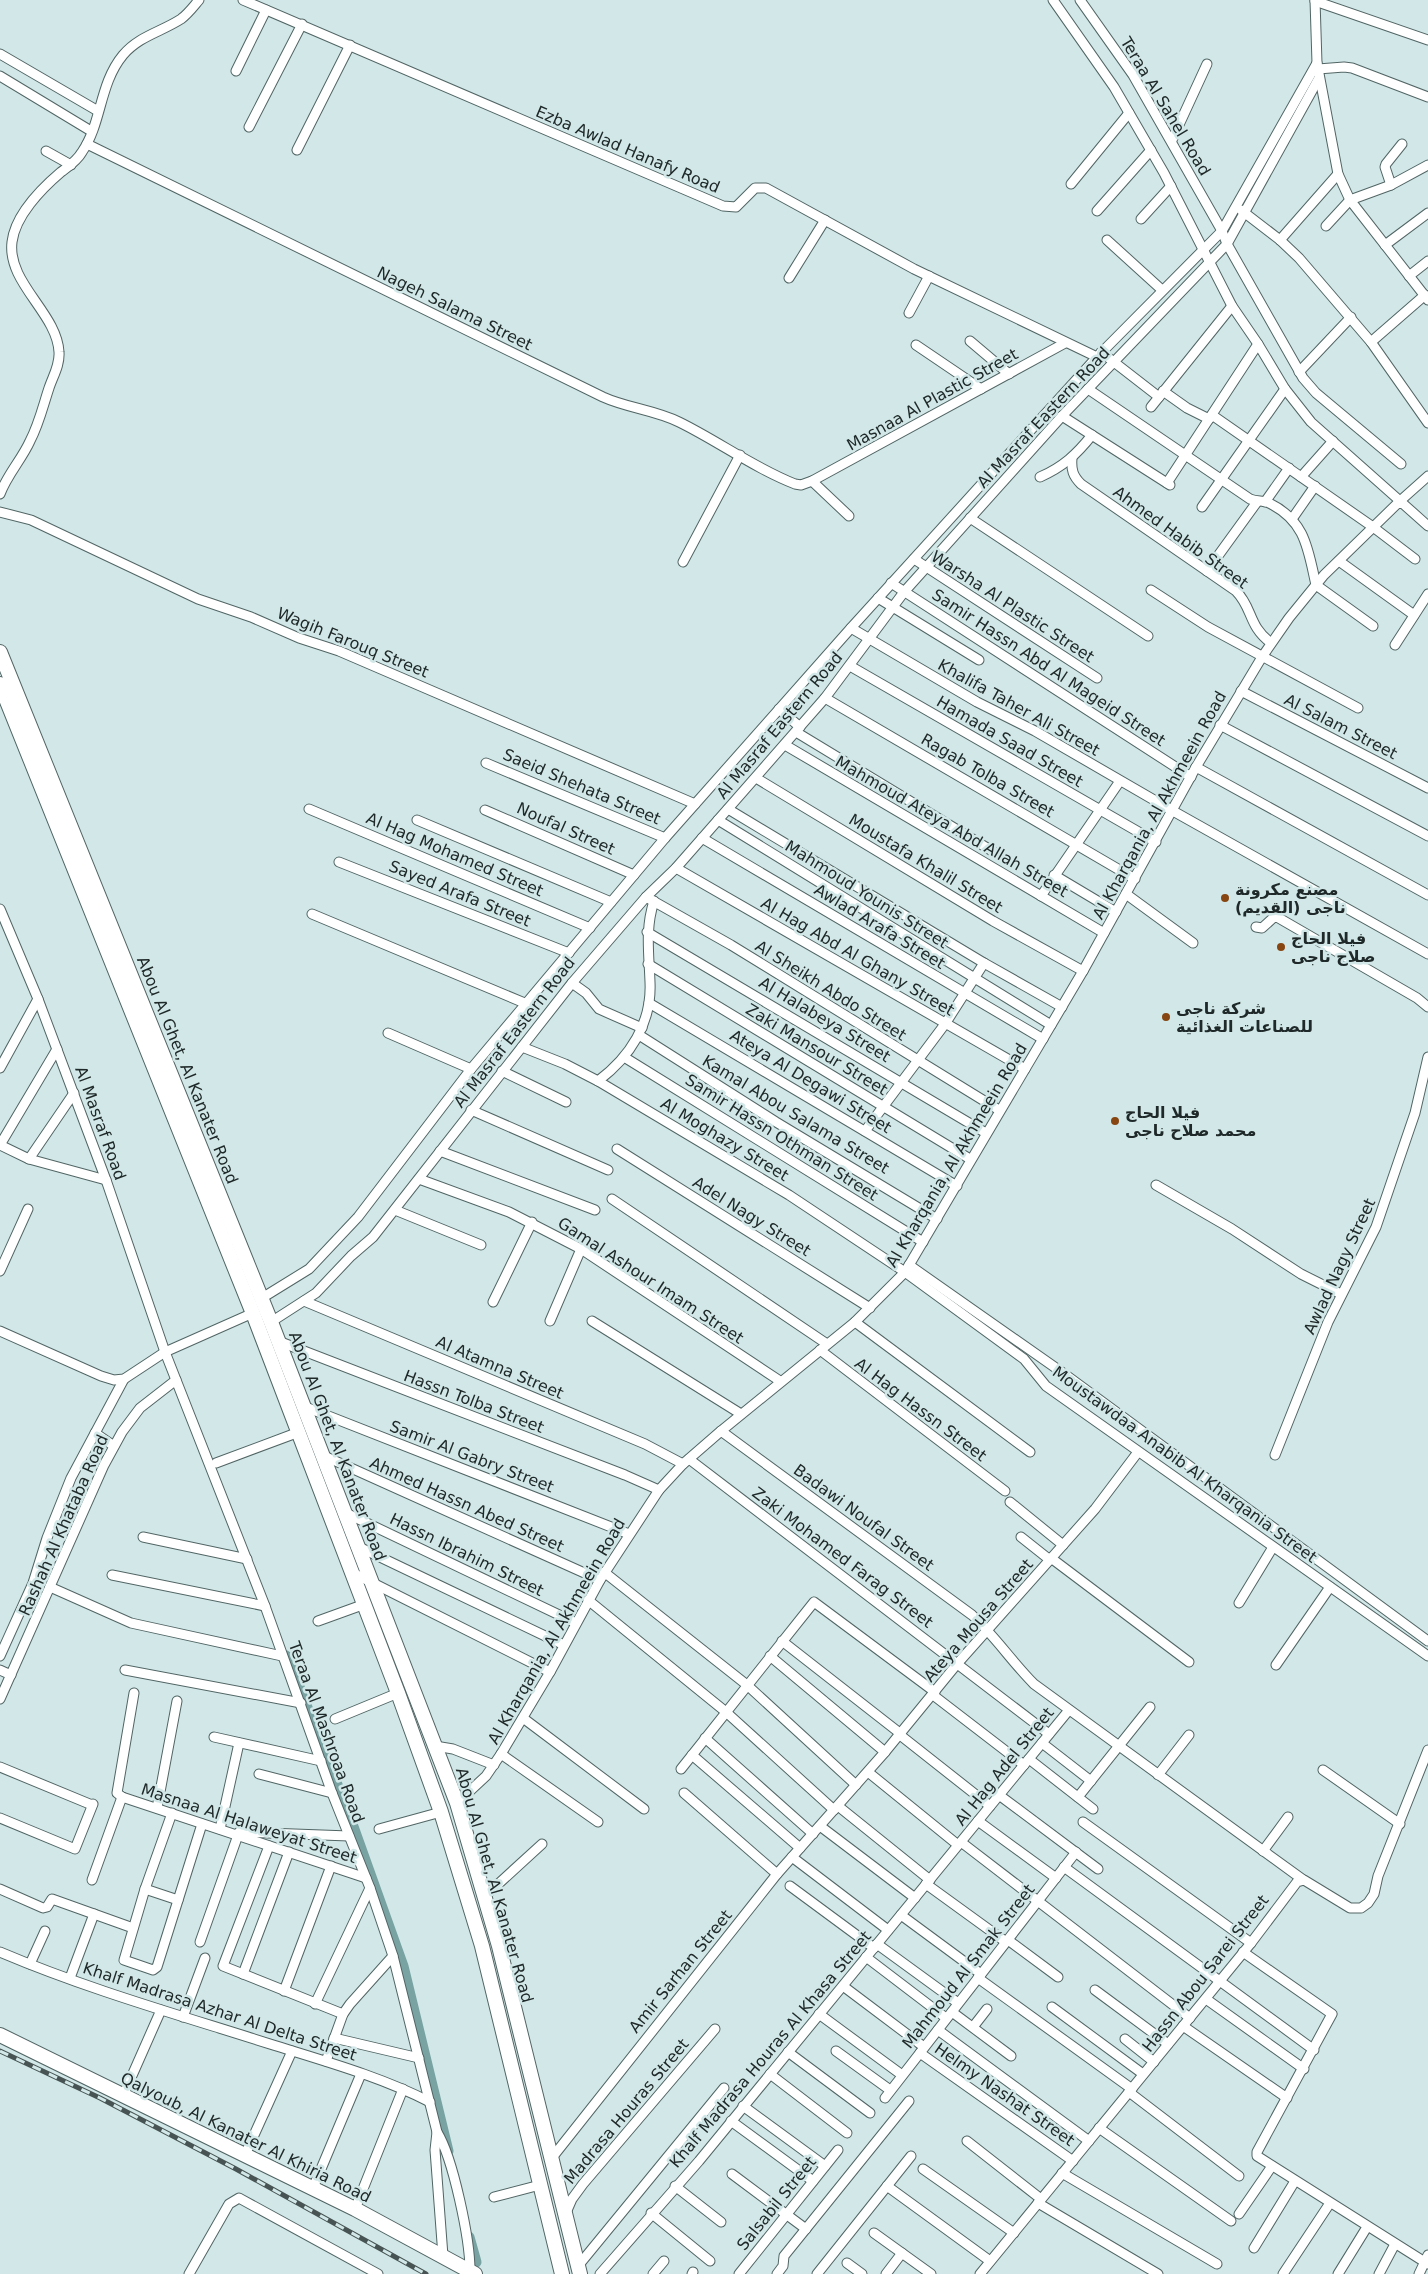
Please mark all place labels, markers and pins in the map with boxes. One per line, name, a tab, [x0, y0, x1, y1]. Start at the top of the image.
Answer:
place label: مصنع مكرونة ناجى (القديم)	[1235, 880, 1346, 917]
marker: مصنع مكرونة ناجى (القديم)	[1219, 892, 1231, 904]
place label: فيلا الحاج صلاح ناجى	[1291, 929, 1375, 966]
marker: فيلا الحاج صلاح ناجى	[1275, 941, 1287, 953]
place label: شركة ناجى للصناعات الغذائية	[1176, 999, 1313, 1036]
marker: شركة ناجى للصناعات الغذائية	[1160, 1011, 1172, 1023]
place label: فيلا الحاج محمد صلاح ناجى	[1125, 1103, 1256, 1140]
marker: فيلا الحاج محمد صلاح ناجى	[1109, 1115, 1121, 1127]

